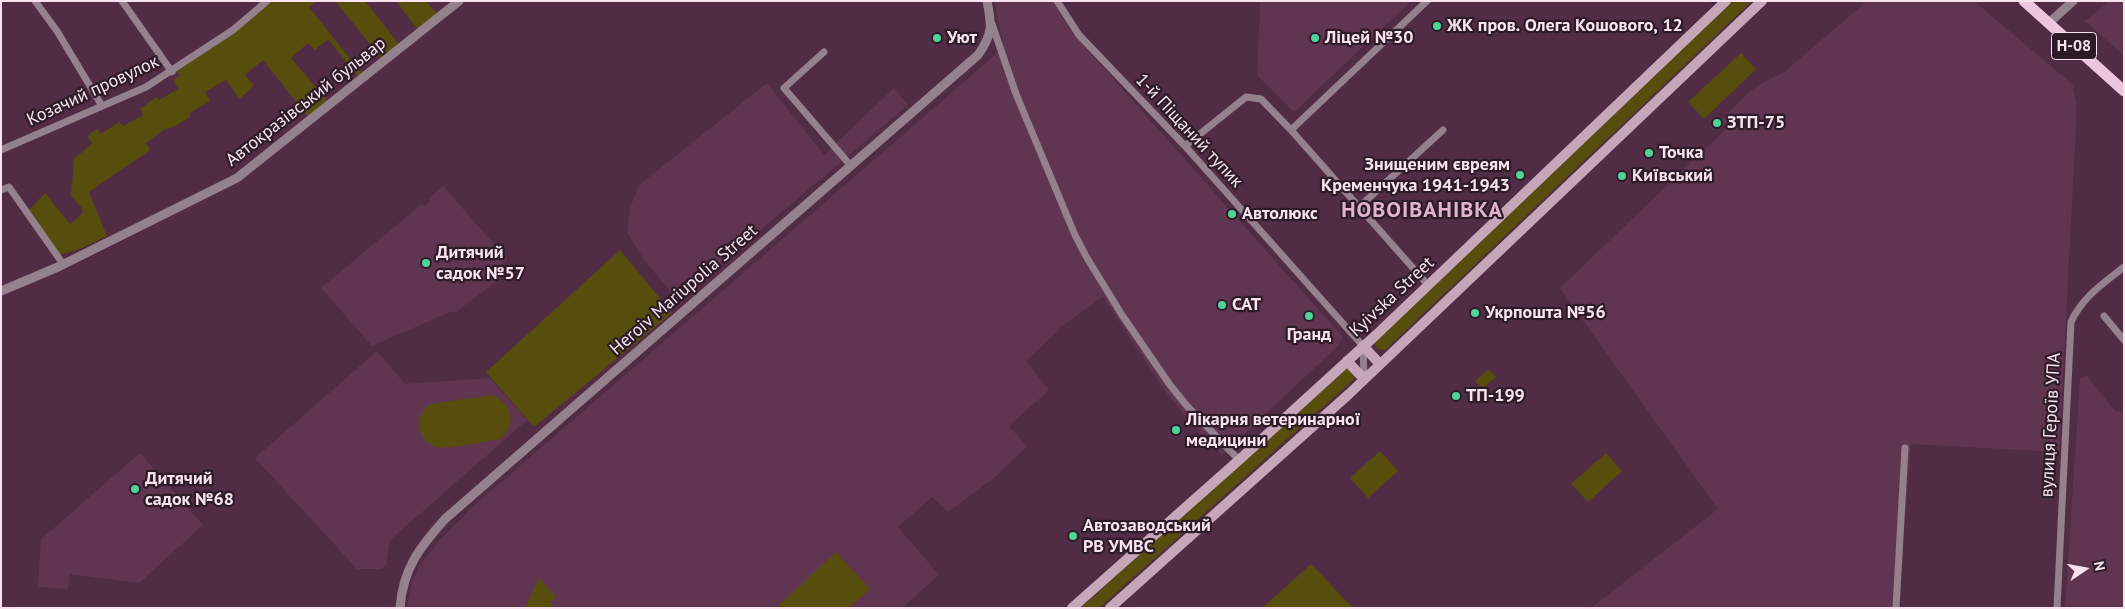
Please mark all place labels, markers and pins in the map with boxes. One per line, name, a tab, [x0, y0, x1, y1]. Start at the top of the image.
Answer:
place label: ЖК пров. Олега Кошового, 12	[1447, 15, 1683, 37]
marker: ЖК пров. Олега Кошового, 12	[1431, 20, 1443, 32]
place label: Уют	[947, 27, 977, 49]
place label: Ліцей №30	[1325, 27, 1414, 49]
marker: Уют	[931, 32, 943, 44]
marker: Ліцей №30	[1309, 32, 1321, 44]
place label: ЗТП-75	[1727, 112, 1785, 134]
marker: ЗТП-75	[1711, 117, 1723, 129]
place label: Точка	[1659, 142, 1703, 164]
marker: Точка	[1643, 147, 1655, 159]
place label: Знищеним євреям Кременчука 1941-1943	[1321, 154, 1510, 196]
place label: Київський	[1632, 165, 1713, 187]
marker: Знищеним євреям Кременчука 1941-1943	[1514, 169, 1526, 181]
marker: Київський	[1616, 170, 1628, 182]
place label: Автолюкс	[1242, 203, 1318, 225]
marker: Автолюкс	[1226, 208, 1238, 220]
place label: Дитячий садок №57	[436, 242, 525, 284]
marker: Дитячий садок №57	[420, 257, 432, 269]
place label: САТ	[1232, 294, 1261, 316]
marker: САТ	[1216, 299, 1228, 311]
place label: Укрпошта №56	[1485, 302, 1606, 324]
marker: Укрпошта №56	[1469, 307, 1481, 319]
marker: Гранд	[1303, 310, 1315, 322]
place label: Гранд	[1287, 324, 1331, 346]
place label: ТП-199	[1466, 385, 1525, 407]
marker: ТП-199	[1450, 390, 1462, 402]
place label: Лікарня ветеринарної медицини	[1186, 409, 1360, 452]
marker: Лікарня ветеринарної медицини	[1170, 424, 1182, 436]
place label: Дитячий садок №68	[145, 468, 234, 510]
marker: Дитячий садок №68	[129, 483, 141, 495]
place label: Автозаводський РВ УМВС	[1083, 515, 1211, 558]
marker: Автозаводський РВ УМВС	[1067, 530, 1079, 542]

